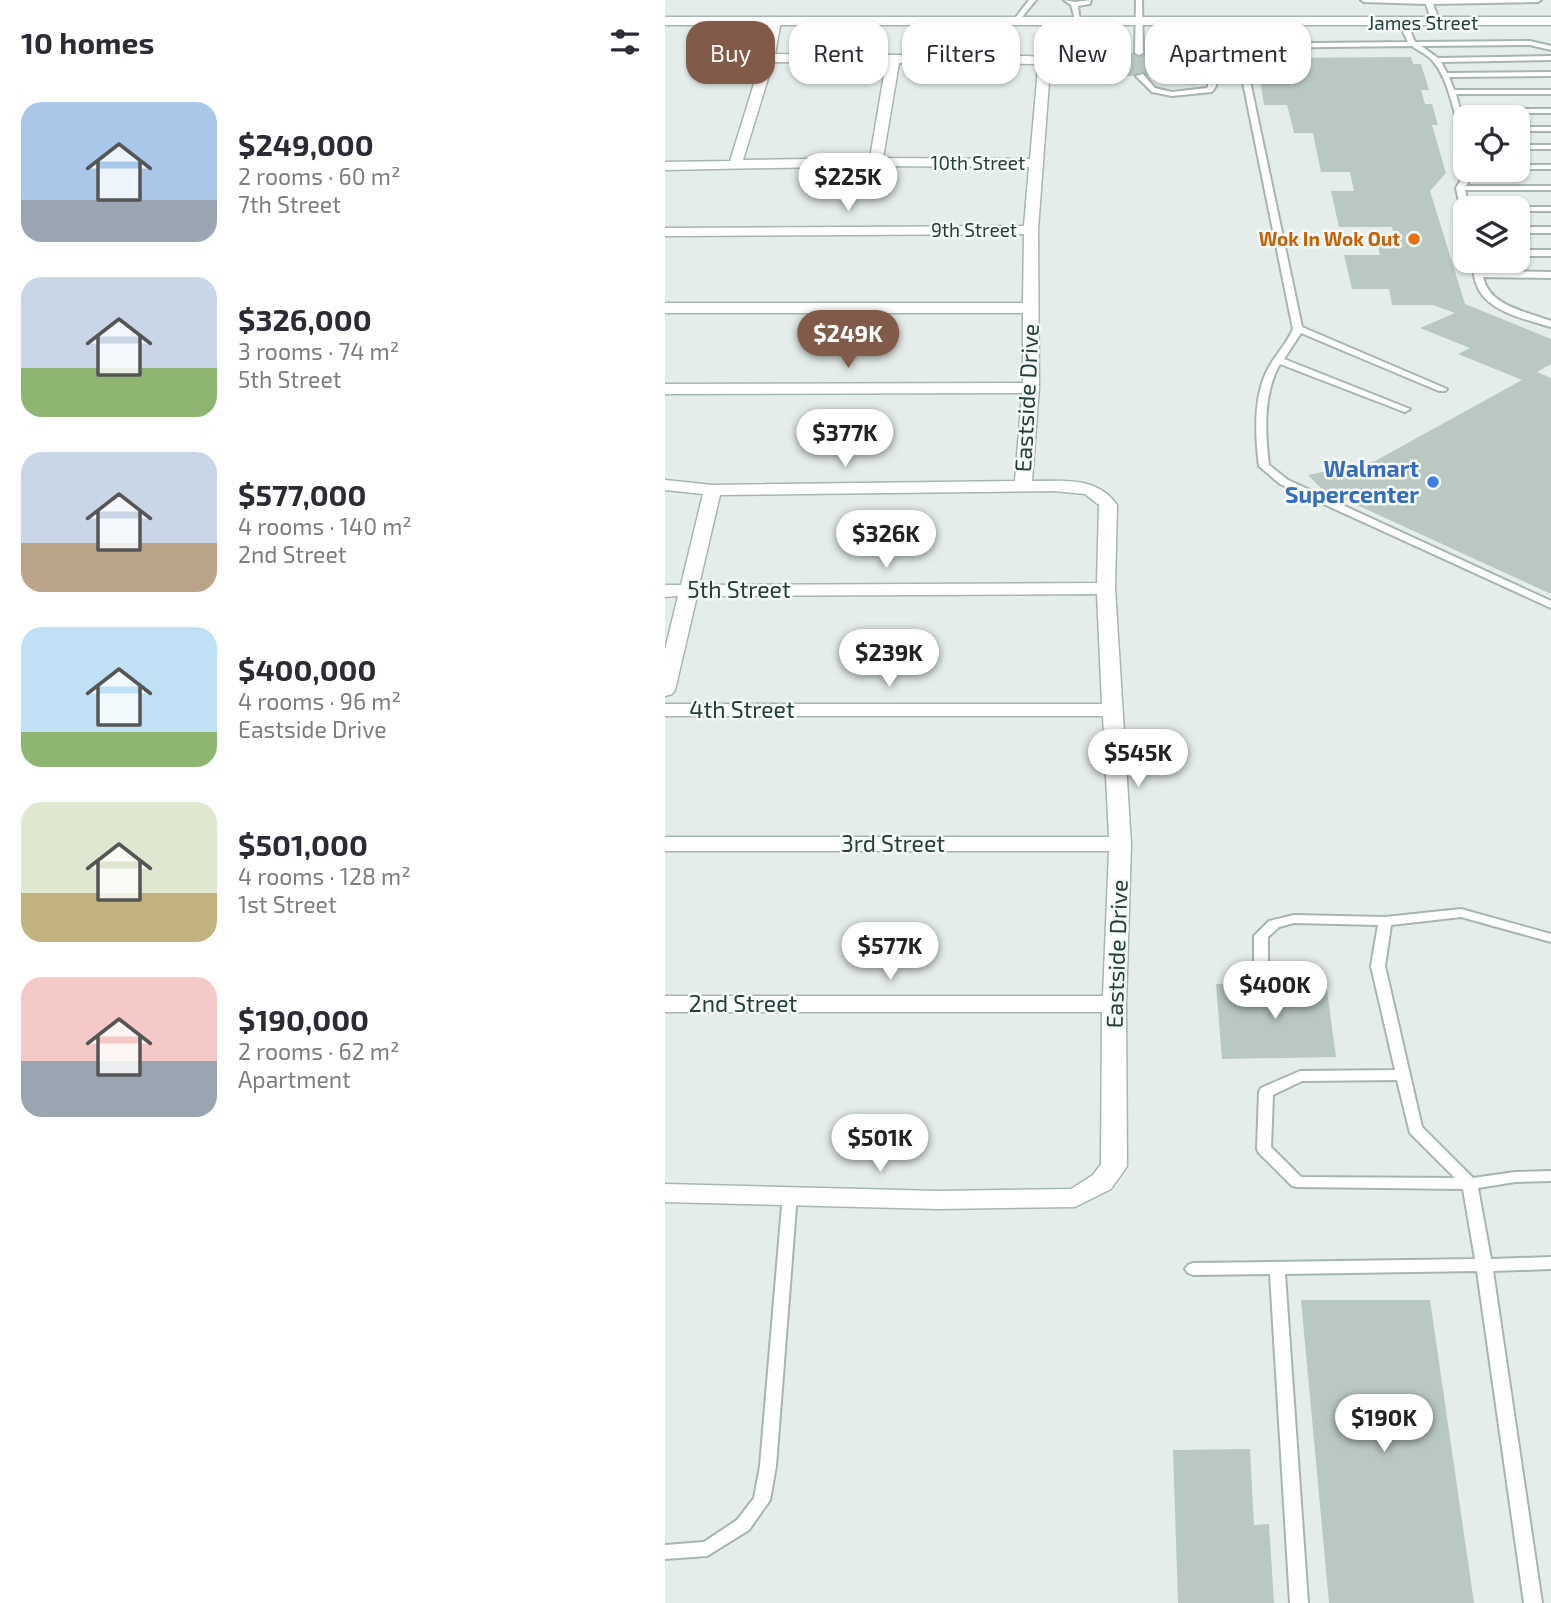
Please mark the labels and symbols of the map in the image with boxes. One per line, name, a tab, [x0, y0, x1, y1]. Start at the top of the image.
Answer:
street label: James Street	[1368, 11, 1478, 34]
street label: 10th Street	[931, 151, 1025, 174]
pin: $225K	[799, 154, 897, 213]
street label: 9th Street	[931, 218, 1017, 241]
place label: Wok In Wok Out	[1259, 227, 1400, 250]
marker: Wok In Wok Out	[1406, 231, 1422, 247]
pin: $249K	[799, 310, 897, 370]
street label: Eastside Drive	[1008, 323, 1044, 473]
pin: $377K	[796, 410, 894, 469]
place label: Walmart Supercenter	[1285, 454, 1419, 508]
marker: Walmart Supercenter	[1425, 474, 1441, 490]
pin: $326K	[837, 510, 935, 570]
street label: 5th Street	[687, 575, 791, 603]
pin: $239K	[840, 630, 938, 689]
street label: 4th Street	[689, 695, 795, 723]
pin: $545K	[1089, 730, 1187, 789]
street label: 3rd Street	[841, 829, 945, 857]
street label: Eastside Drive	[1099, 879, 1133, 1029]
pin: $577K	[841, 922, 939, 982]
pin: $400K	[1226, 962, 1324, 1021]
street label: 2nd Street	[689, 989, 797, 1017]
pin: $501K	[831, 1114, 929, 1174]
pin: $190K	[1335, 1394, 1433, 1454]

